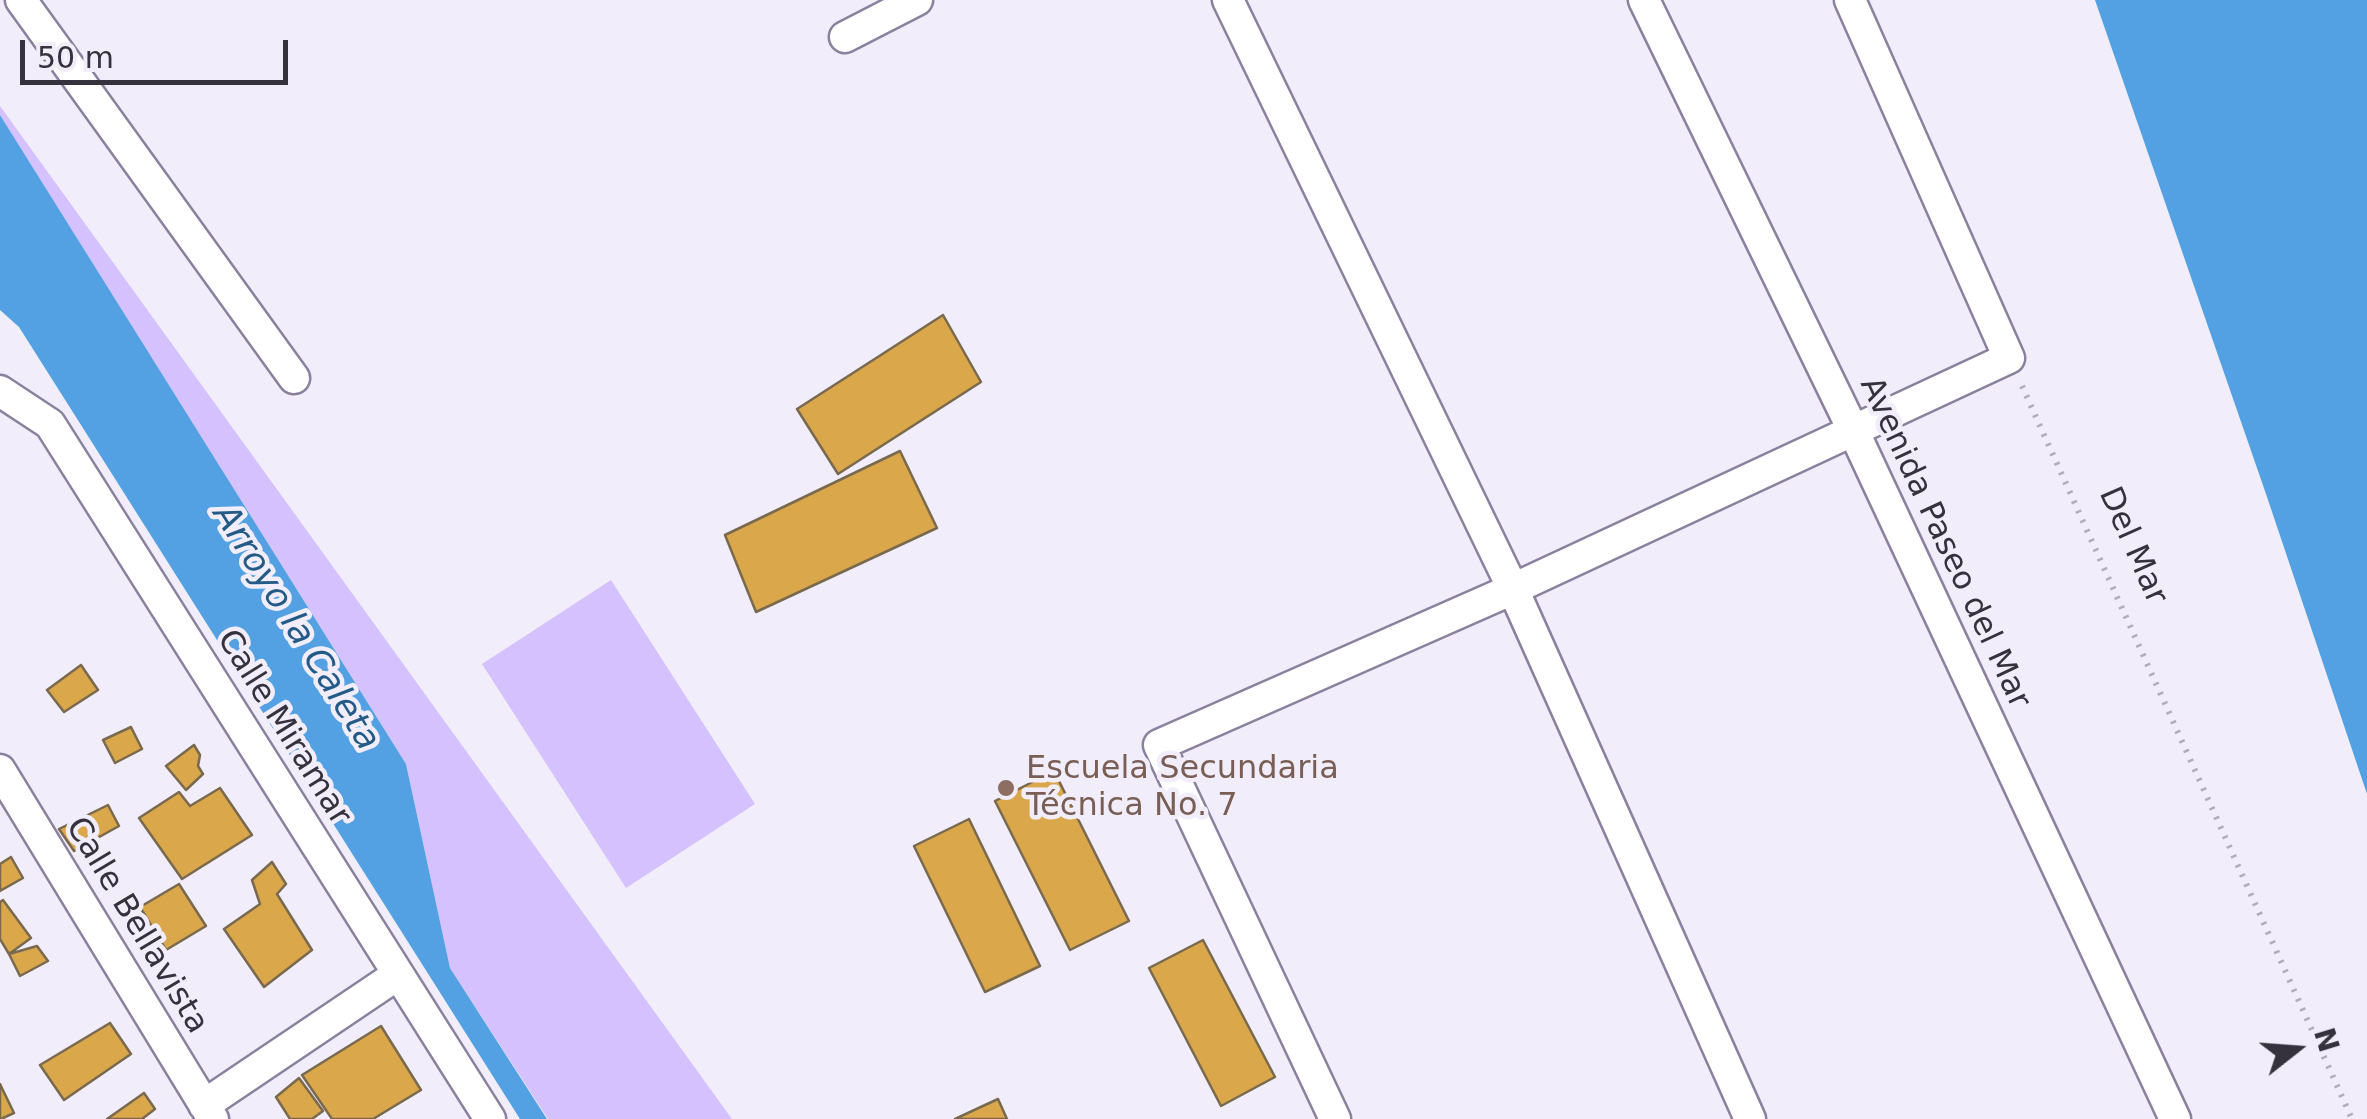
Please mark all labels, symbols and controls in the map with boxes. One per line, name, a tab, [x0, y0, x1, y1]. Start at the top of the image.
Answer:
scale bar	[25, 20, 292, 82]
text: 50 m	[37, 40, 114, 75]
street label: Avenida Paseo del Mar	[1850, 371, 2038, 715]
street label: Del Mar	[2089, 482, 2175, 610]
water label: Arroyo la Caleta	[202, 497, 388, 759]
street label: Calle Miramar	[208, 623, 358, 833]
place label: Escuela Secundaria Técnica No. 7	[1026, 751, 1339, 826]
marker: Escuela Secundaria Técnica No. 7	[995, 777, 1017, 799]
street label: Calle Bellavista	[56, 811, 216, 1041]
north arrow	[2247, 999, 2347, 1099]
text: N	[2307, 1024, 2345, 1056]

